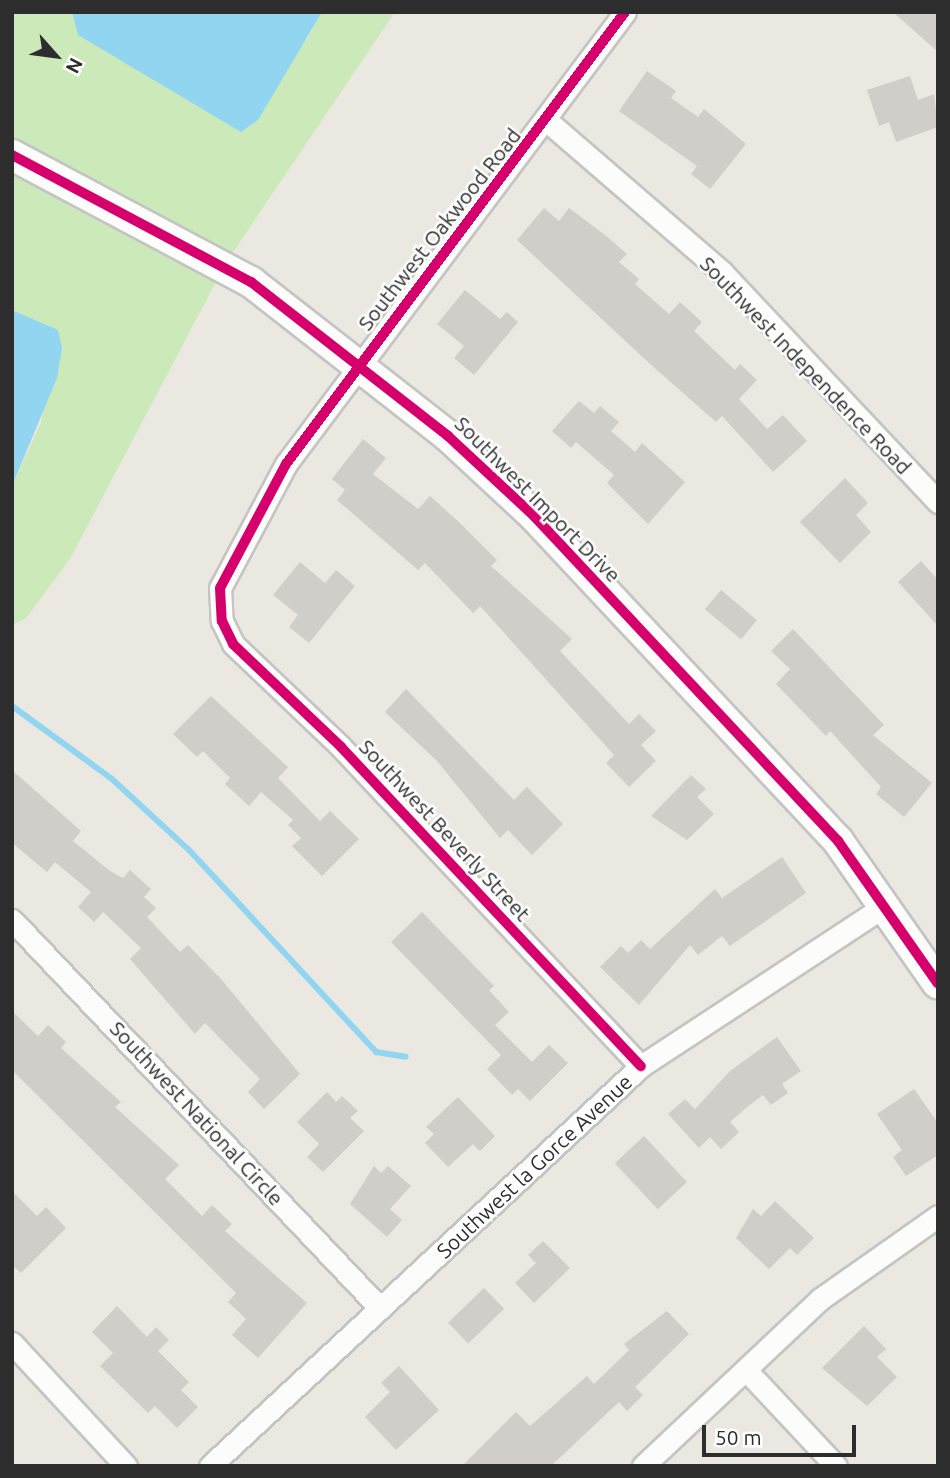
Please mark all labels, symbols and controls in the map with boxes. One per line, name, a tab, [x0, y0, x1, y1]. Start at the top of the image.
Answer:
north arrow	[21, 21, 91, 91]
text: N	[61, 54, 88, 77]
street label: Southwest Oakwood Road	[352, 123, 526, 335]
street label: Southwest Independence Road	[695, 251, 917, 479]
street label: Southwest Import Drive	[450, 411, 626, 587]
street label: Southwest Beverly Street	[354, 734, 536, 926]
street label: Southwest National Circle	[105, 1016, 289, 1210]
street label: Southwest la Gorce Avenue	[431, 1069, 637, 1263]
scale bar	[705, 1412, 859, 1456]
text: 50 m	[715, 1425, 762, 1449]

